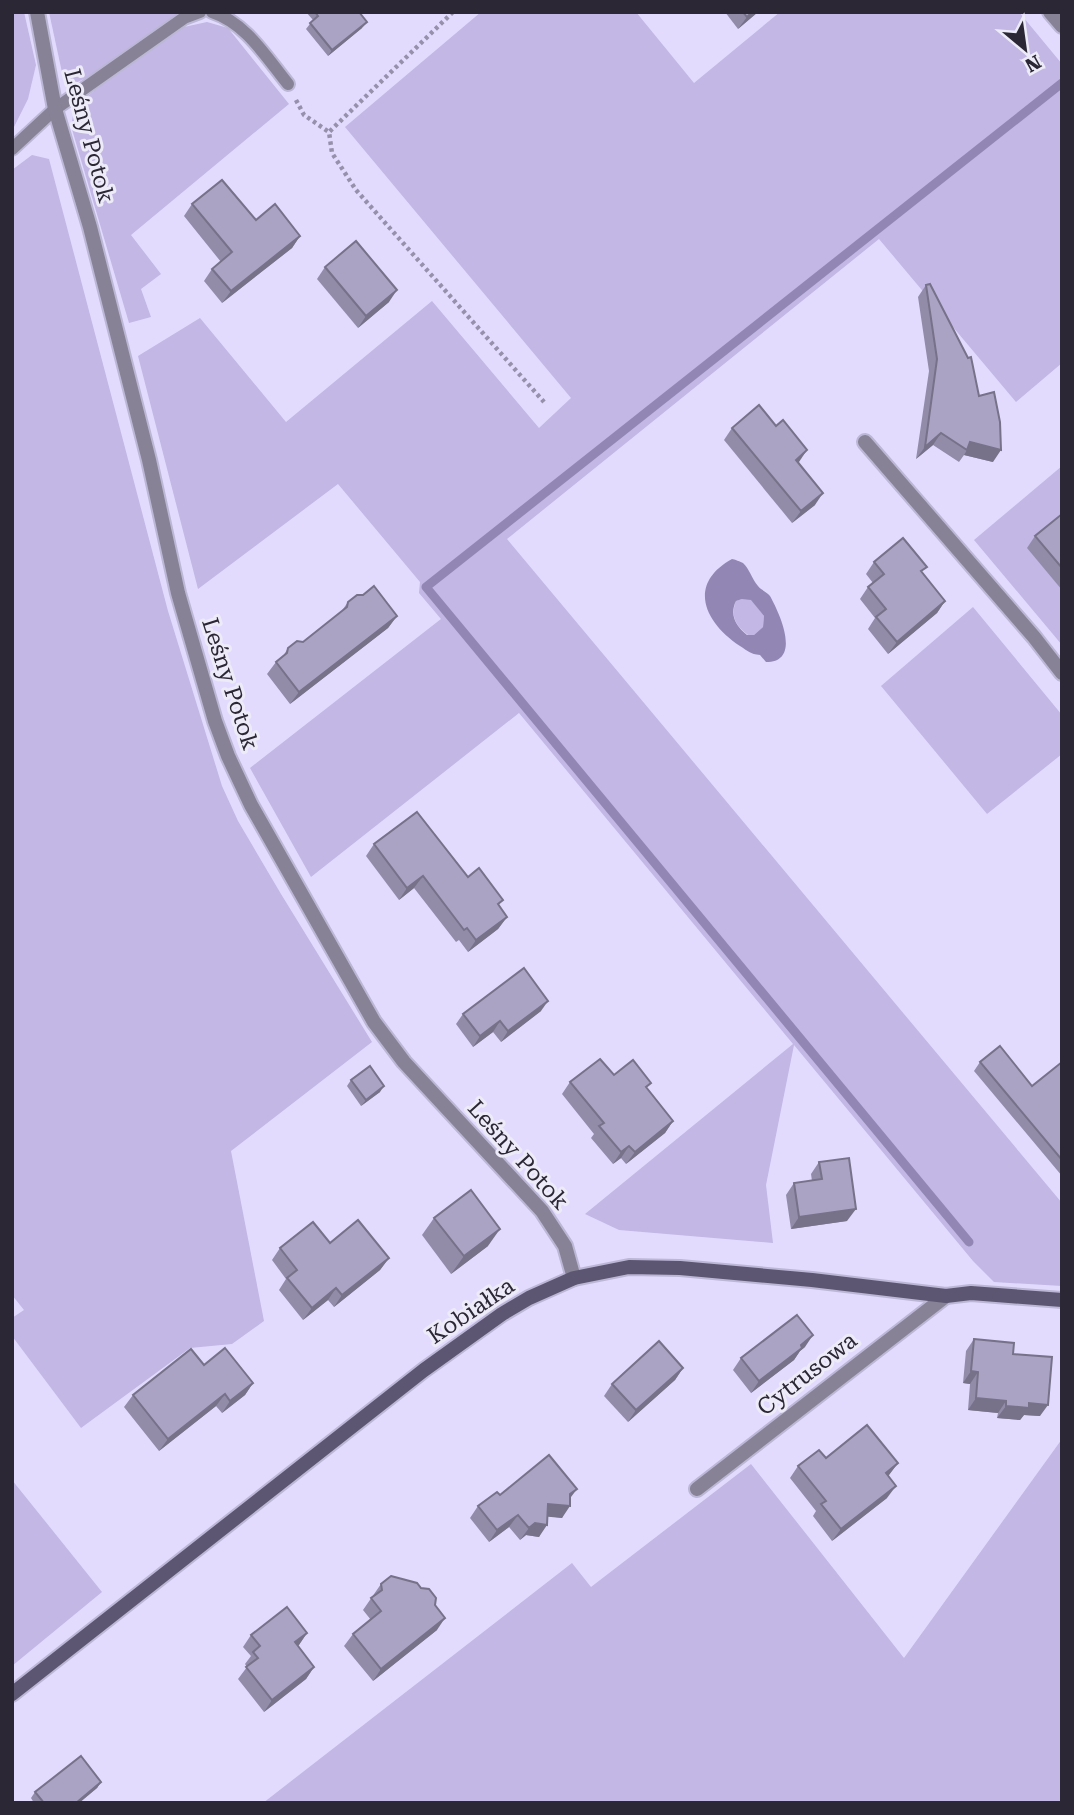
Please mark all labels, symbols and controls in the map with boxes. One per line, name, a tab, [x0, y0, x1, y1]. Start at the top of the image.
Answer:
north arrow	[990, 14, 1060, 84]
text: N	[1021, 50, 1045, 77]
street label: Leśny Potok	[58, 66, 120, 206]
street label: Leśny Potok	[196, 614, 264, 754]
street label: Leśny Potok	[462, 1095, 574, 1215]
street label: Kobiałka	[423, 1272, 520, 1350]
street label: Cytrusowa	[752, 1326, 863, 1421]

